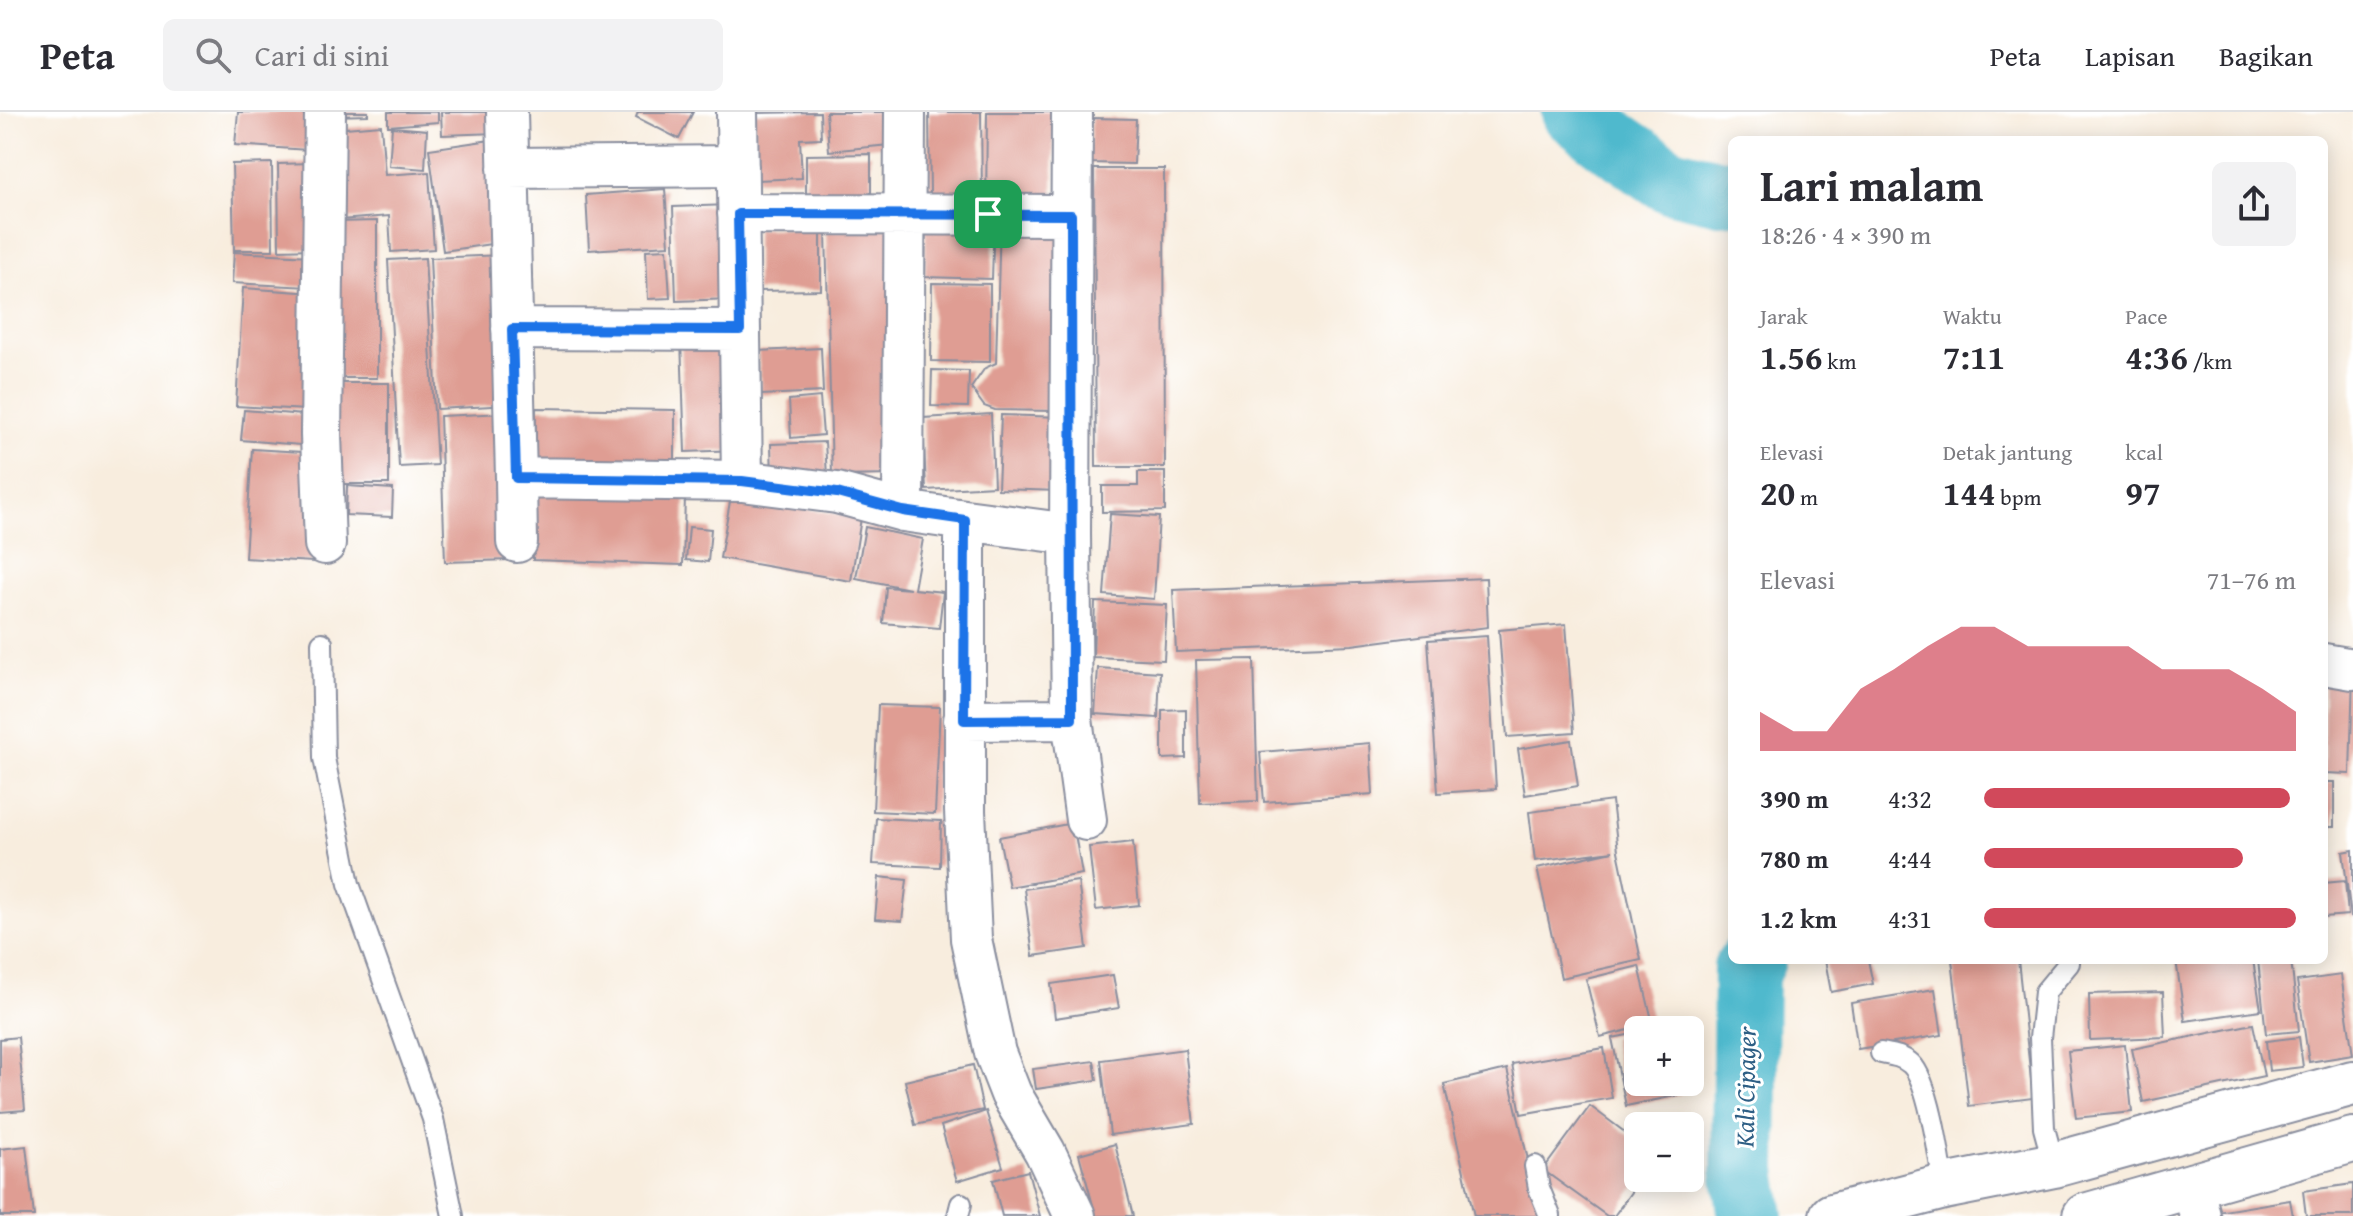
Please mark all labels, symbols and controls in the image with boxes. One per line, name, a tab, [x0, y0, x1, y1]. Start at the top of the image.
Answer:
search box	[163, 19, 723, 91]
text: Peta	[40, 27, 115, 83]
icon: search	[191, 33, 235, 77]
text: Cari di sini	[255, 33, 389, 77]
text: Peta	[1990, 35, 2041, 76]
text: Lapisan	[2085, 35, 2175, 76]
text: Bagikan	[2219, 35, 2313, 76]
text: Lari malam	[1760, 153, 1983, 217]
button: share	[2212, 162, 2296, 246]
pin	[954, 180, 1022, 248]
icon: arrive	[966, 192, 1010, 236]
text: 18:26 · 4 × 390 m	[1760, 215, 1931, 254]
text: Jarak	[1760, 300, 1808, 332]
text: Waktu	[1943, 300, 2002, 332]
text: Pace	[2125, 300, 2168, 332]
text: 1.56	[1760, 332, 1822, 381]
text: 7:11	[1943, 332, 2005, 381]
text: 4:36	[2125, 332, 2188, 381]
text: km	[1822, 345, 1856, 377]
text: /km	[2188, 345, 2232, 377]
text: Elevasi	[1760, 436, 1823, 468]
text: Detak jantung	[1943, 436, 2072, 468]
text: kcal	[2125, 436, 2163, 468]
text: 20	[1760, 468, 1795, 517]
text: 144	[1943, 468, 1996, 517]
text: 97	[2125, 468, 2161, 517]
text: m	[1795, 481, 1818, 513]
text: bpm	[1996, 481, 2042, 513]
text: Elevasi	[1760, 560, 1835, 599]
text: 71–76 m	[2207, 560, 2296, 599]
text: 390 m	[1760, 779, 1828, 818]
text: 4:32	[1888, 779, 1932, 818]
text: 780 m	[1760, 839, 1828, 878]
text: 4:44	[1888, 839, 1932, 878]
text: 1.2 km	[1760, 899, 1837, 938]
text: 4:31	[1888, 899, 1932, 938]
map controls	[1624, 1016, 1704, 1192]
button: +	[1624, 1016, 1704, 1096]
water label: Kali Cipager	[1724, 1025, 1766, 1149]
button: −	[1624, 1112, 1704, 1192]

